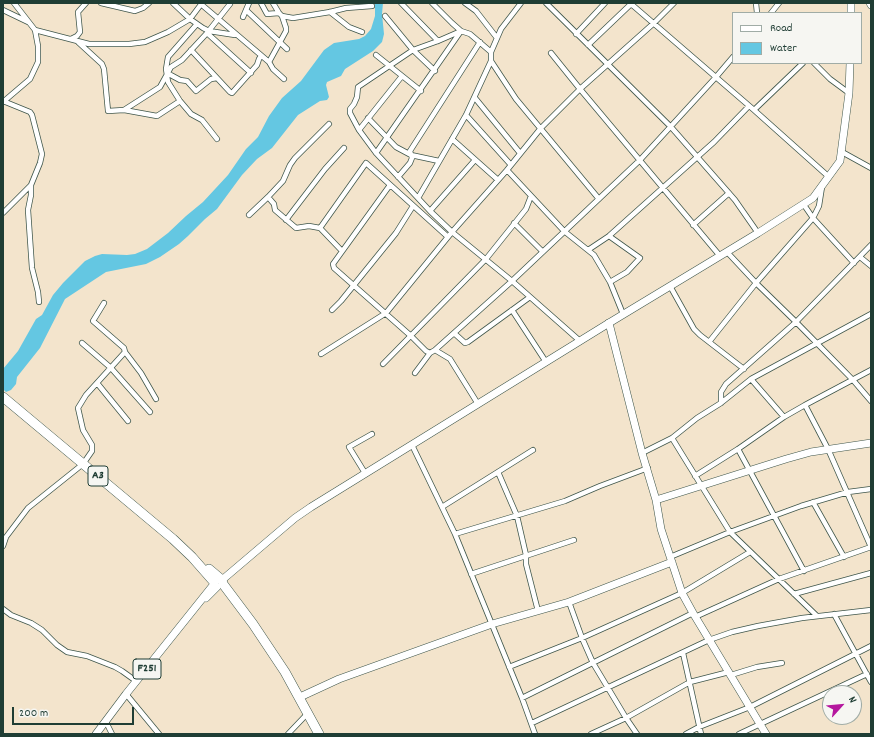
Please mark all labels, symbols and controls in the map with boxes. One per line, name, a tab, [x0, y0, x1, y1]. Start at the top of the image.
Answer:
legend	[732, 12, 862, 64]
text: Road	[770, 20, 792, 37]
text: Water	[770, 40, 797, 57]
road number: A3	[88, 466, 108, 486]
road number: F251	[133, 659, 161, 679]
north arrow	[822, 685, 862, 725]
text: N	[843, 694, 860, 706]
scale bar	[14, 699, 136, 725]
text: 200 m	[19, 705, 48, 722]

